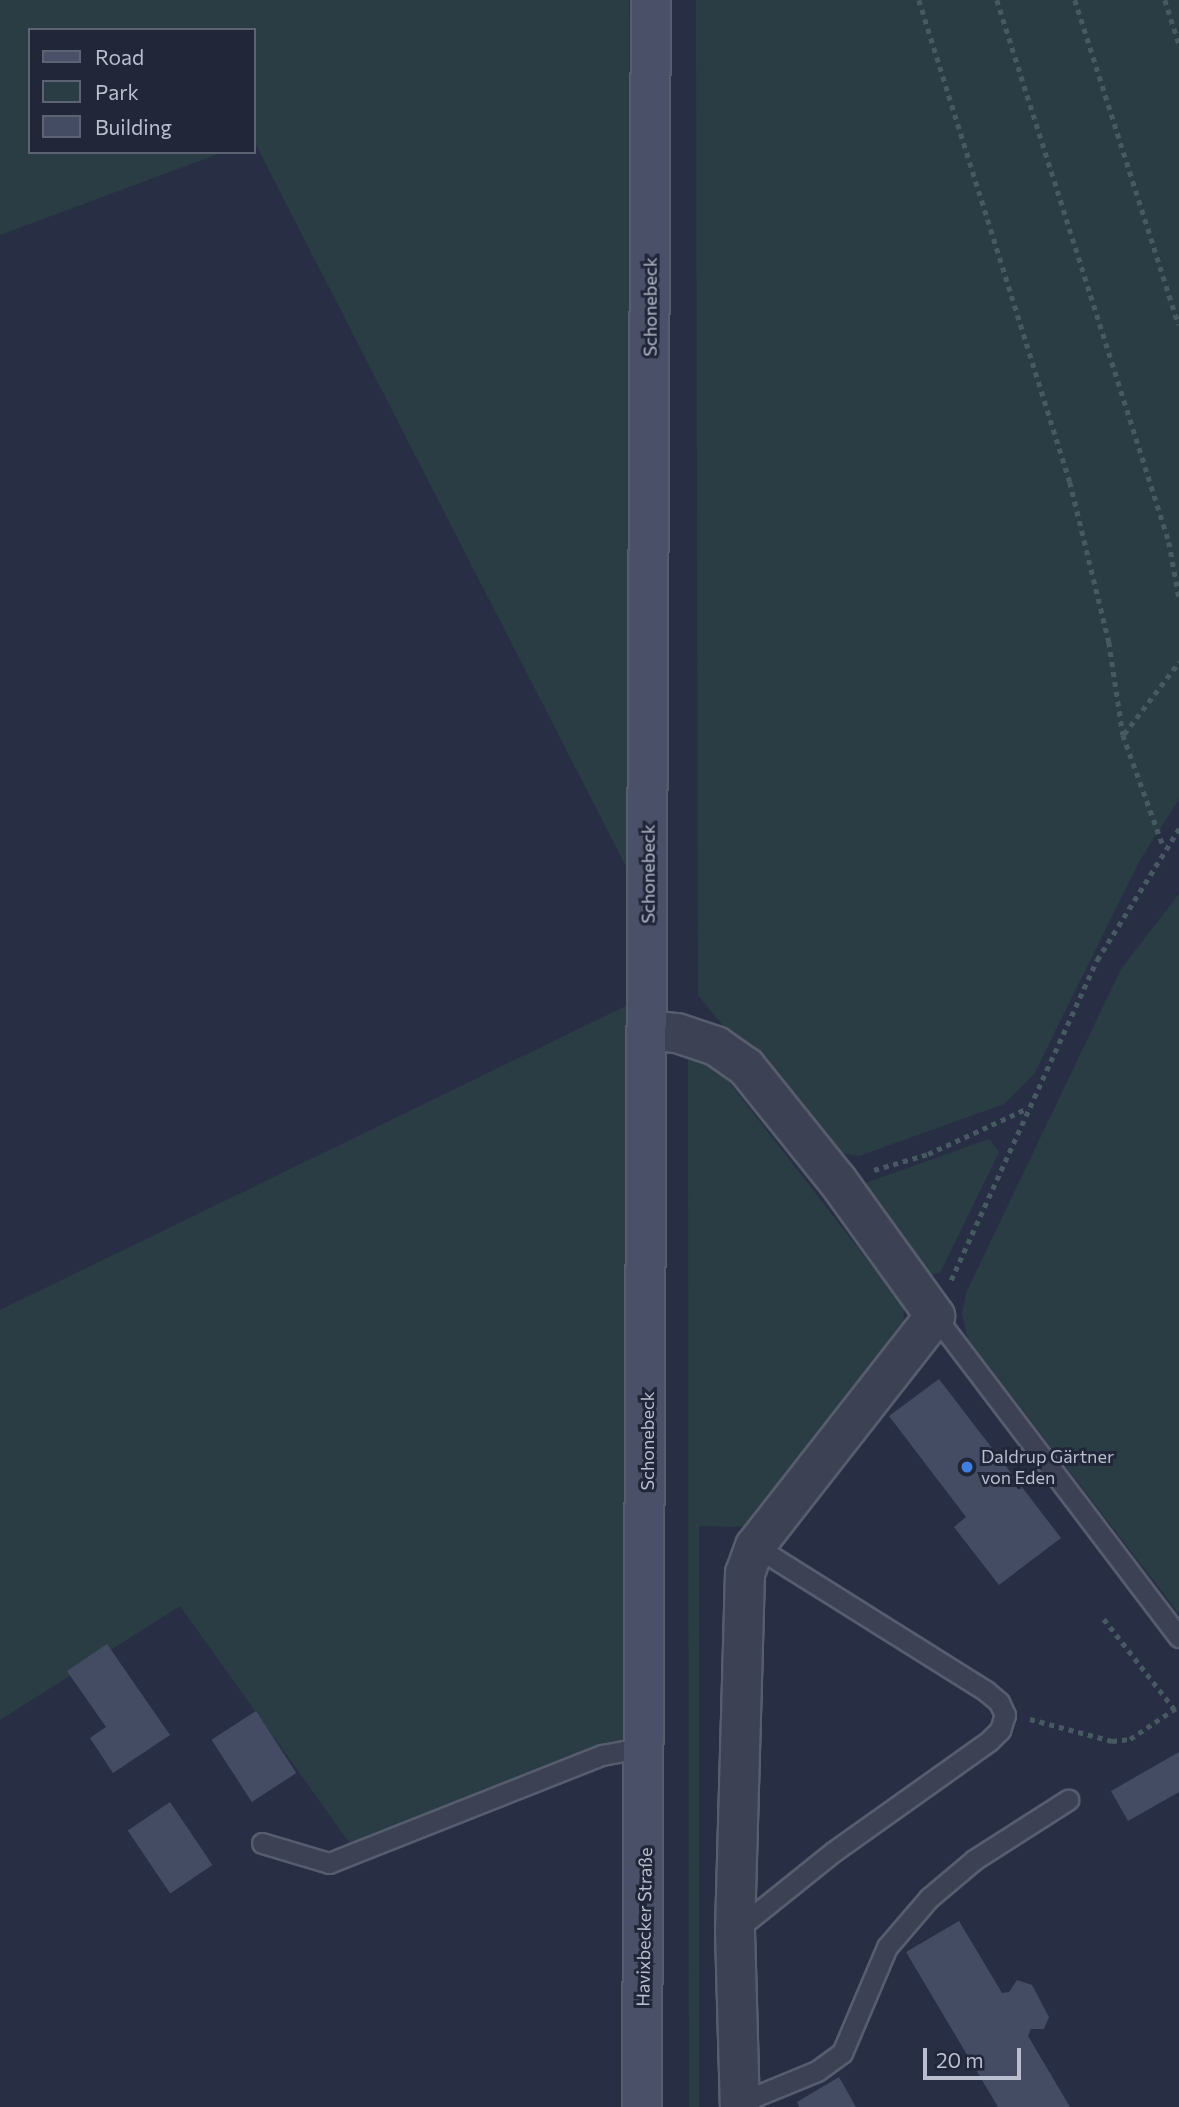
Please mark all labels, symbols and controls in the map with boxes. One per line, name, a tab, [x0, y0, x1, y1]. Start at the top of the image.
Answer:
legend	[28, 28, 256, 154]
text: Road	[95, 44, 144, 69]
text: Park	[95, 79, 139, 104]
text: Building	[95, 114, 172, 139]
street label: Schonebeck	[639, 257, 661, 357]
street label: Schonebeck	[637, 824, 659, 924]
street label: Schonebeck	[636, 1391, 658, 1491]
place label: Daldrup Gärtner von Eden	[981, 1446, 1114, 1488]
marker: Daldrup Gärtner von Eden	[959, 1459, 975, 1475]
street label: Havixbecker Straße	[632, 1847, 656, 2007]
scale bar	[927, 2034, 1025, 2078]
text: 20 m	[936, 2047, 984, 2072]

